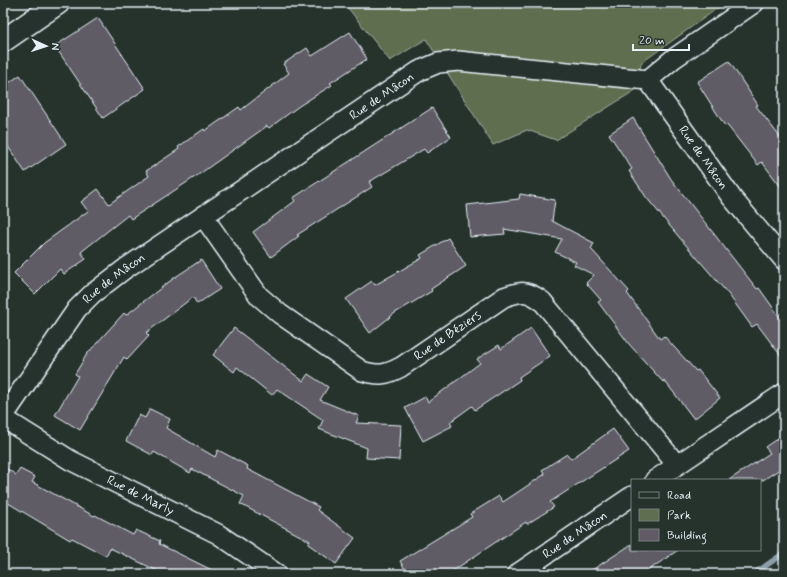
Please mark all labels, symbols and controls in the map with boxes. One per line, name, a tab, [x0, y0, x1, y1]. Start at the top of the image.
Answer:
north arrow	[26, 26, 66, 66]
scale bar	[633, 26, 689, 52]
text: 20 m	[639, 33, 665, 49]
text: N	[48, 42, 62, 50]
street label: Rue de Mâcon	[346, 68, 417, 124]
street label: Rue de Mâcon	[675, 122, 732, 193]
street label: Rue de Mâcon	[79, 249, 148, 307]
street label: Rue de Béziers	[410, 306, 485, 364]
street label: Rue de Marly	[104, 471, 177, 519]
legend	[631, 479, 761, 551]
text: Road	[667, 488, 691, 504]
street label: Rue de Mâcon	[539, 507, 611, 563]
text: Park	[667, 508, 691, 524]
text: Building	[667, 528, 707, 545]

